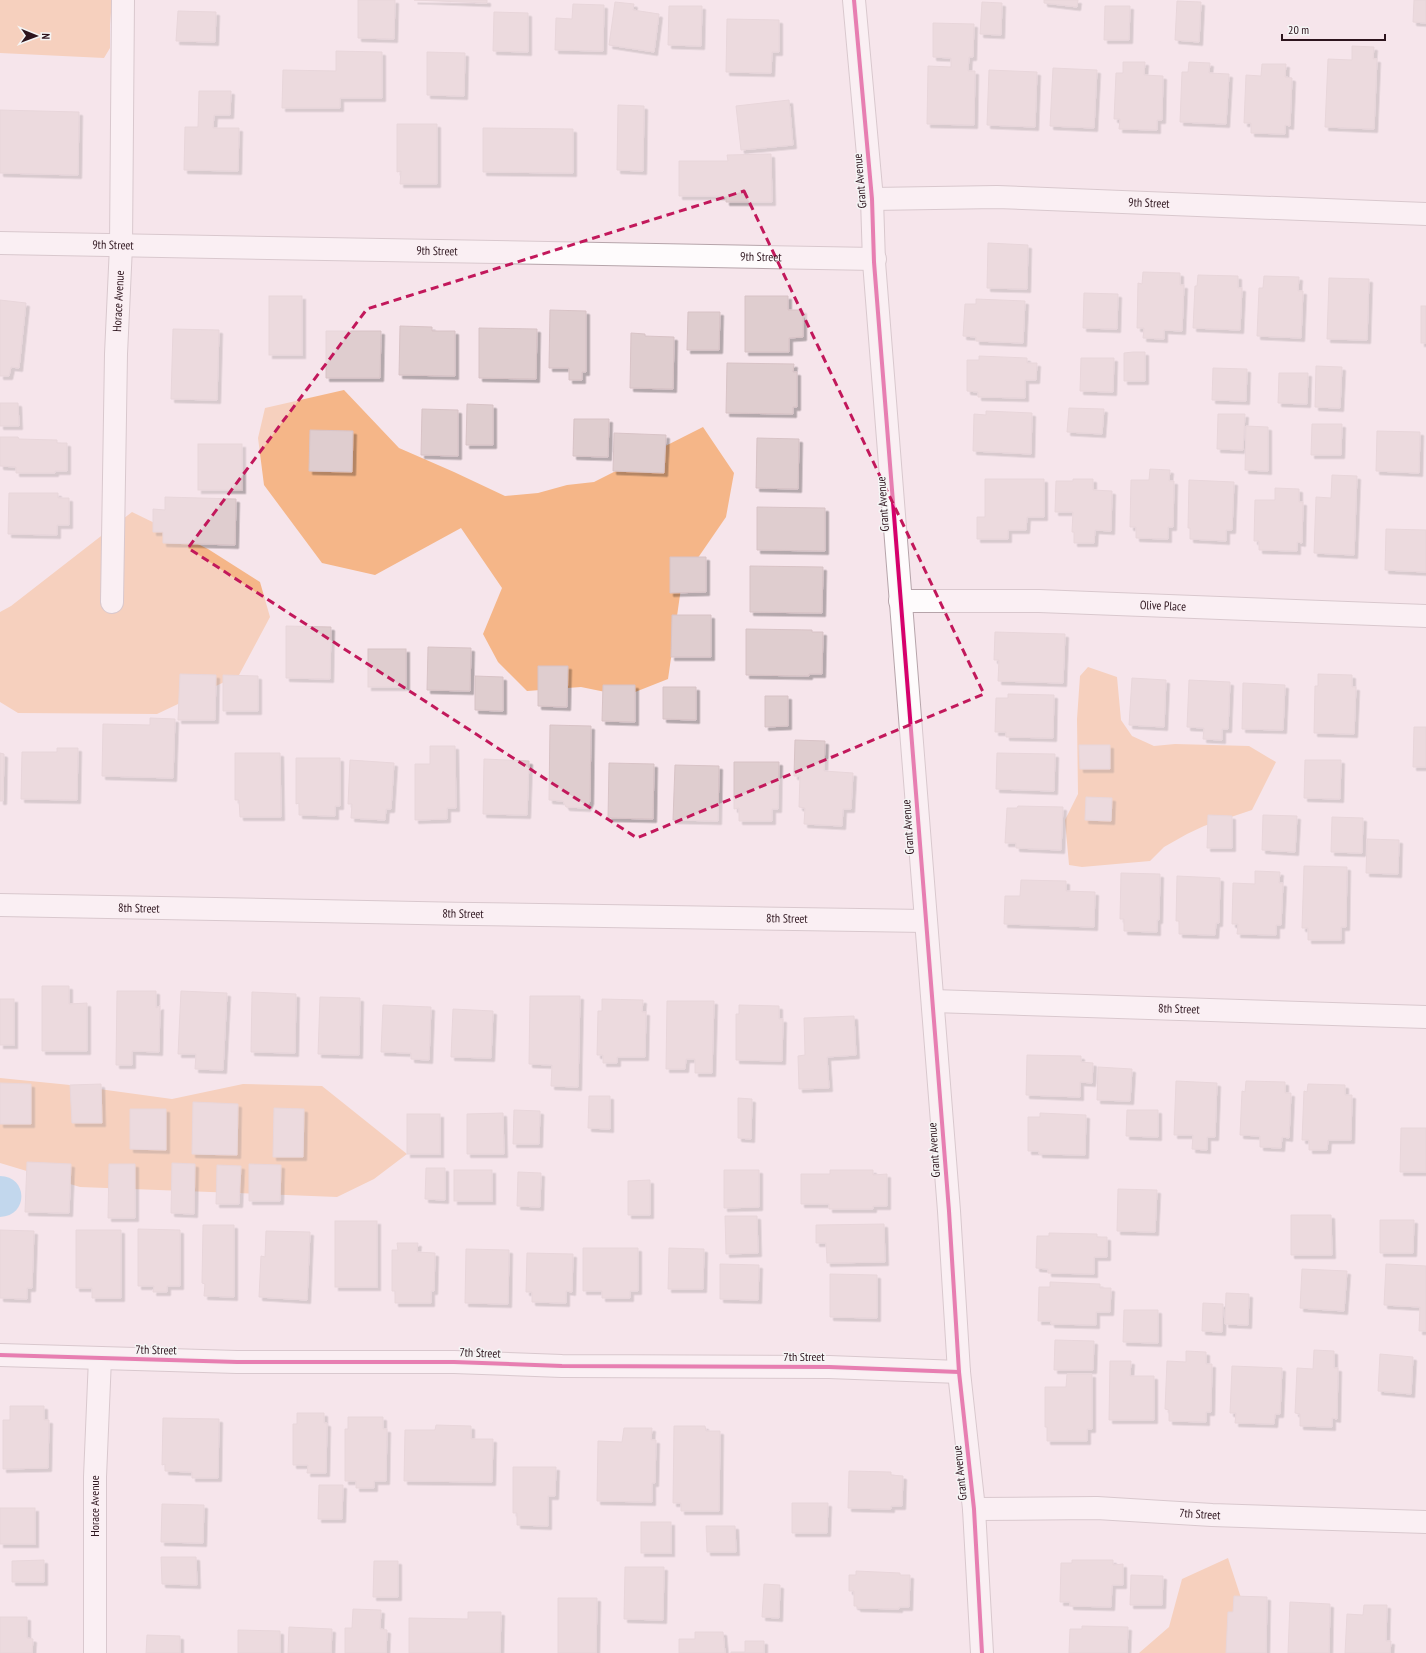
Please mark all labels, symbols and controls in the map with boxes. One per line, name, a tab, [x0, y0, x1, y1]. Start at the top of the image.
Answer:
north arrow	[16, 16, 56, 56]
scale bar	[1282, 16, 1385, 42]
text: 20 m	[1288, 22, 1309, 37]
text: N	[39, 33, 53, 39]
street label: Grant Avenue	[850, 153, 869, 209]
street label: 9th Street	[1128, 194, 1171, 211]
street label: 9th Street	[92, 237, 135, 252]
street label: 9th Street	[416, 243, 458, 258]
street label: 9th Street	[740, 249, 782, 264]
street label: Horace Avenue	[109, 270, 127, 332]
street label: Grant Avenue	[873, 476, 892, 532]
street label: Olive Place	[1140, 597, 1186, 614]
street label: Grant Avenue	[898, 799, 917, 855]
street label: 8th Street	[118, 900, 161, 916]
street label: 8th Street	[442, 905, 484, 921]
street label: 8th Street	[766, 910, 808, 926]
street label: 8th Street	[1158, 1000, 1201, 1017]
street label: Grant Avenue	[924, 1122, 943, 1178]
street label: 7th Street	[135, 1342, 177, 1357]
street label: 7th Street	[459, 1344, 502, 1361]
street label: 7th Street	[783, 1349, 825, 1364]
street label: Grant Avenue	[949, 1445, 970, 1501]
street label: Horace Avenue	[87, 1475, 102, 1537]
street label: 7th Street	[1179, 1505, 1221, 1522]

